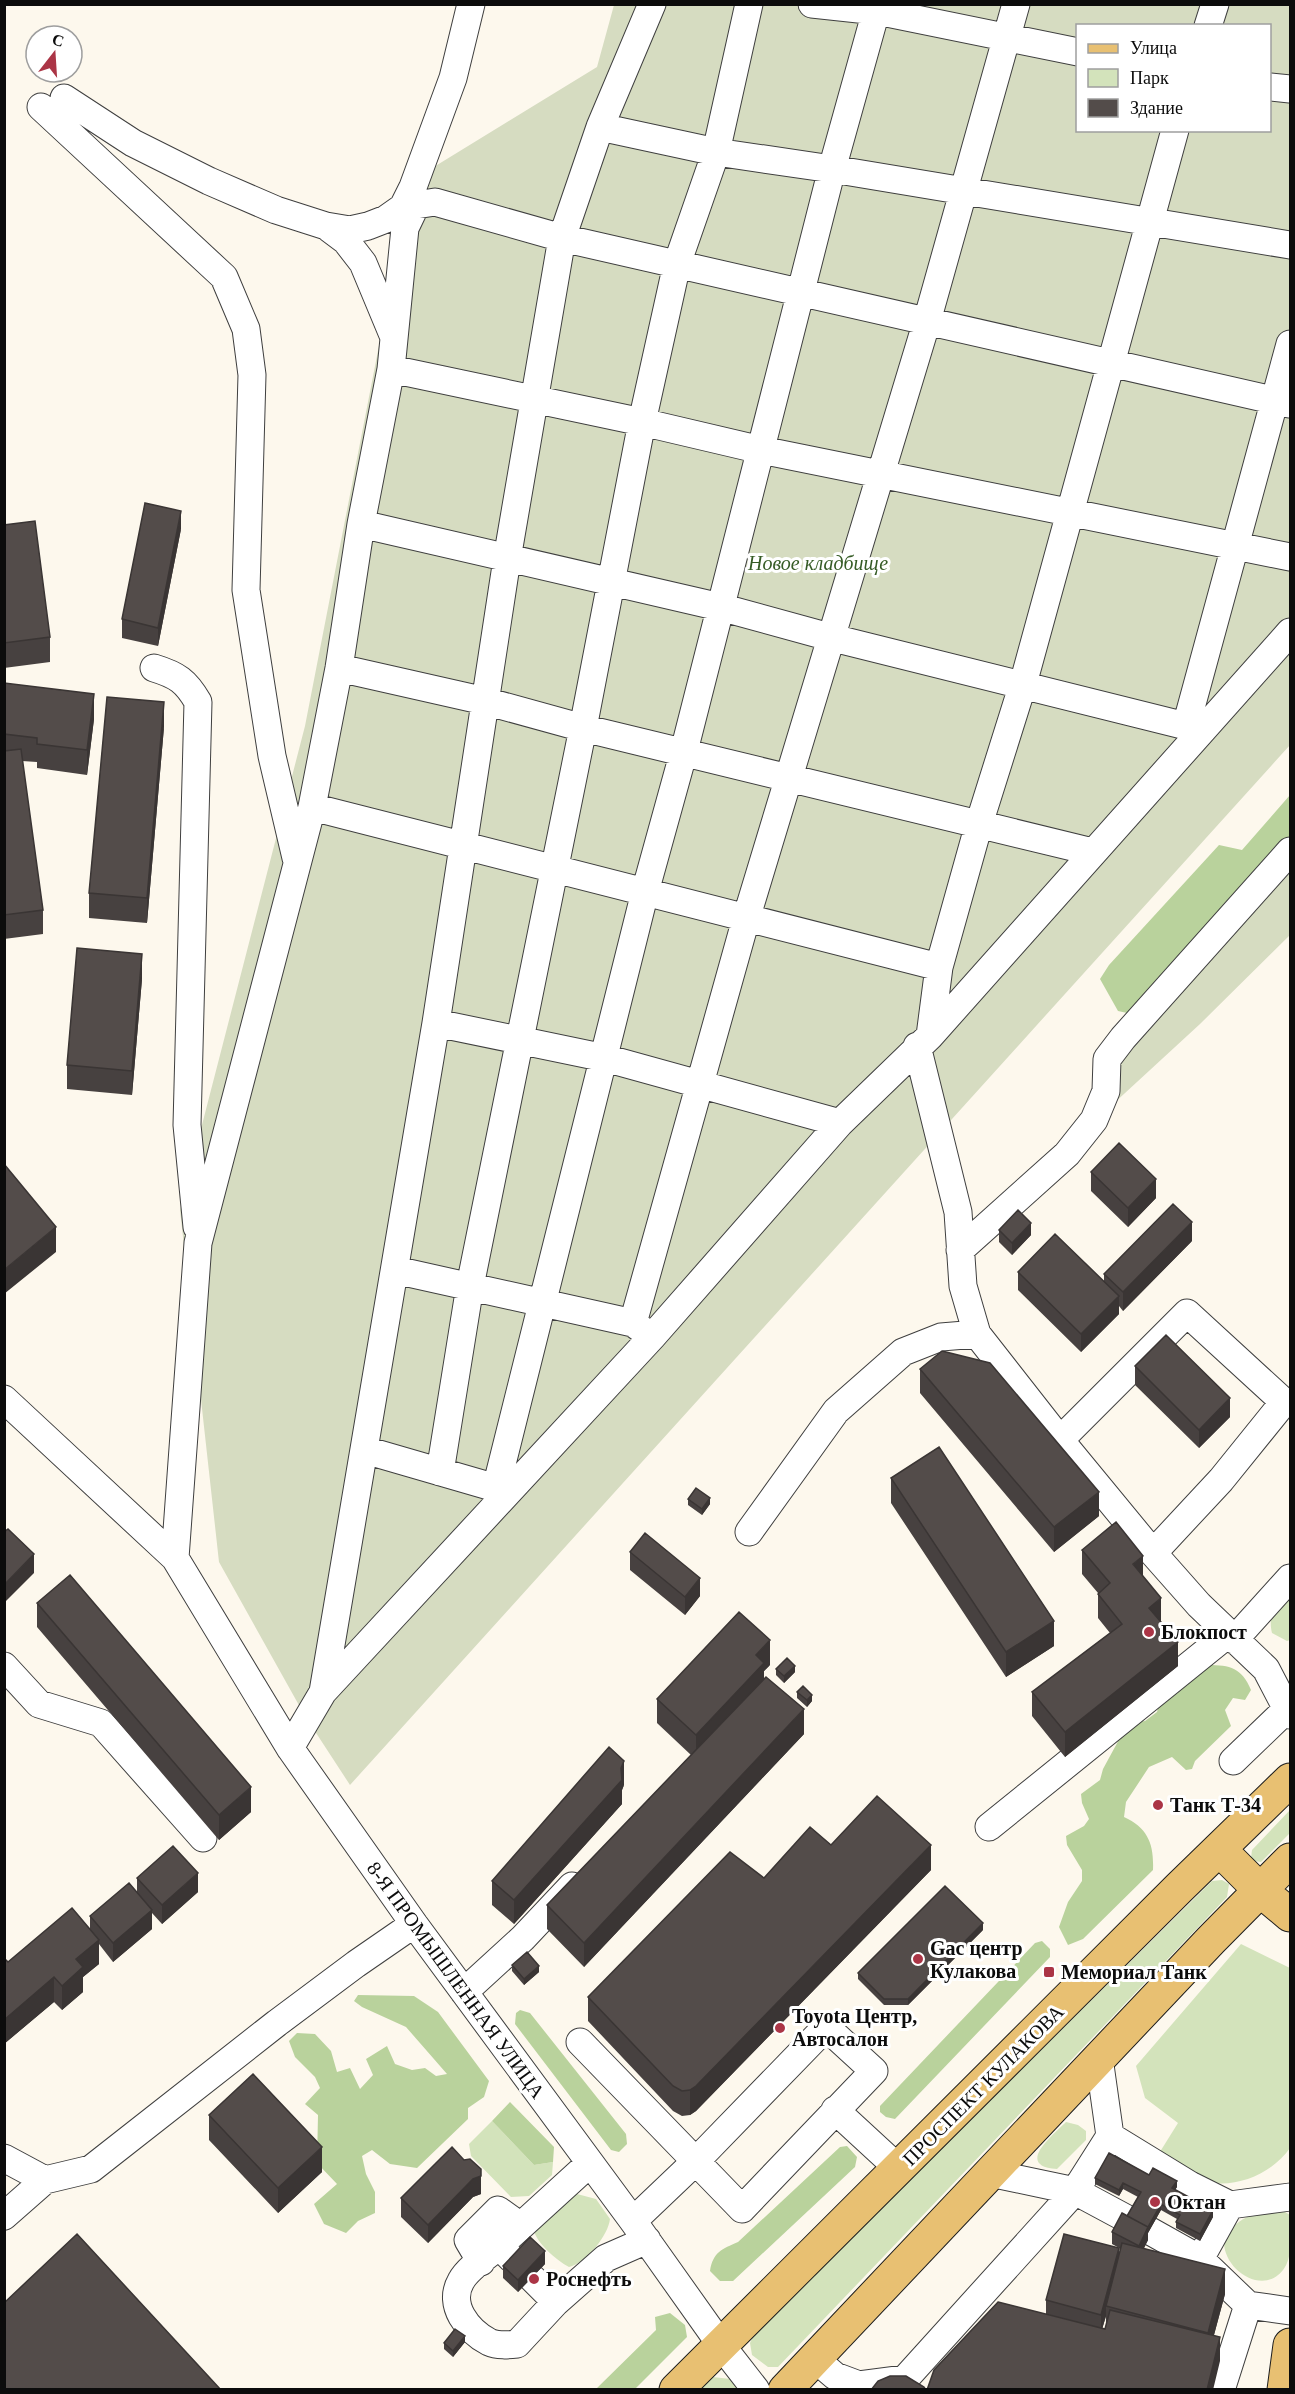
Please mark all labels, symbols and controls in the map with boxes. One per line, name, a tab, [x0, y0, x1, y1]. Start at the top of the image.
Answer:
north arrow	[24, 24, 84, 84]
legend	[1076, 24, 1271, 132]
text: С	[50, 30, 66, 50]
text: Улица	[1130, 38, 1177, 58]
text: Парк	[1130, 68, 1169, 88]
text: Здание	[1130, 98, 1183, 118]
park label: Новое кладбище	[747, 552, 888, 575]
place label: Блокпост	[1161, 1621, 1247, 1643]
marker: Блокпост	[1142, 1625, 1156, 1639]
place label: Танк Т-34	[1170, 1794, 1261, 1816]
marker: Танк Т-34	[1151, 1798, 1165, 1812]
street label: 8-Я ПРОМЫШЛЕННАЯ УЛИЦА	[362, 1857, 550, 2104]
place label: Gac центр Кулакова	[930, 1937, 1023, 1983]
marker: Gac центр Кулакова	[911, 1952, 925, 1966]
place label: Мемориал Танк	[1061, 1961, 1207, 1984]
marker: Мемориал Танк	[1042, 1965, 1056, 1979]
street label: ПРОСПЕКТ КУЛАКОВА	[898, 2000, 1068, 2170]
place label: Toyota Центр, Автосалон	[792, 2005, 917, 2050]
marker: Toyota Центр, Автосалон	[773, 2021, 787, 2035]
place label: Октан	[1167, 2191, 1226, 2213]
marker: Октан	[1148, 2195, 1162, 2209]
place label: Роснефть	[546, 2268, 632, 2291]
marker: Роснефть	[527, 2272, 541, 2286]

